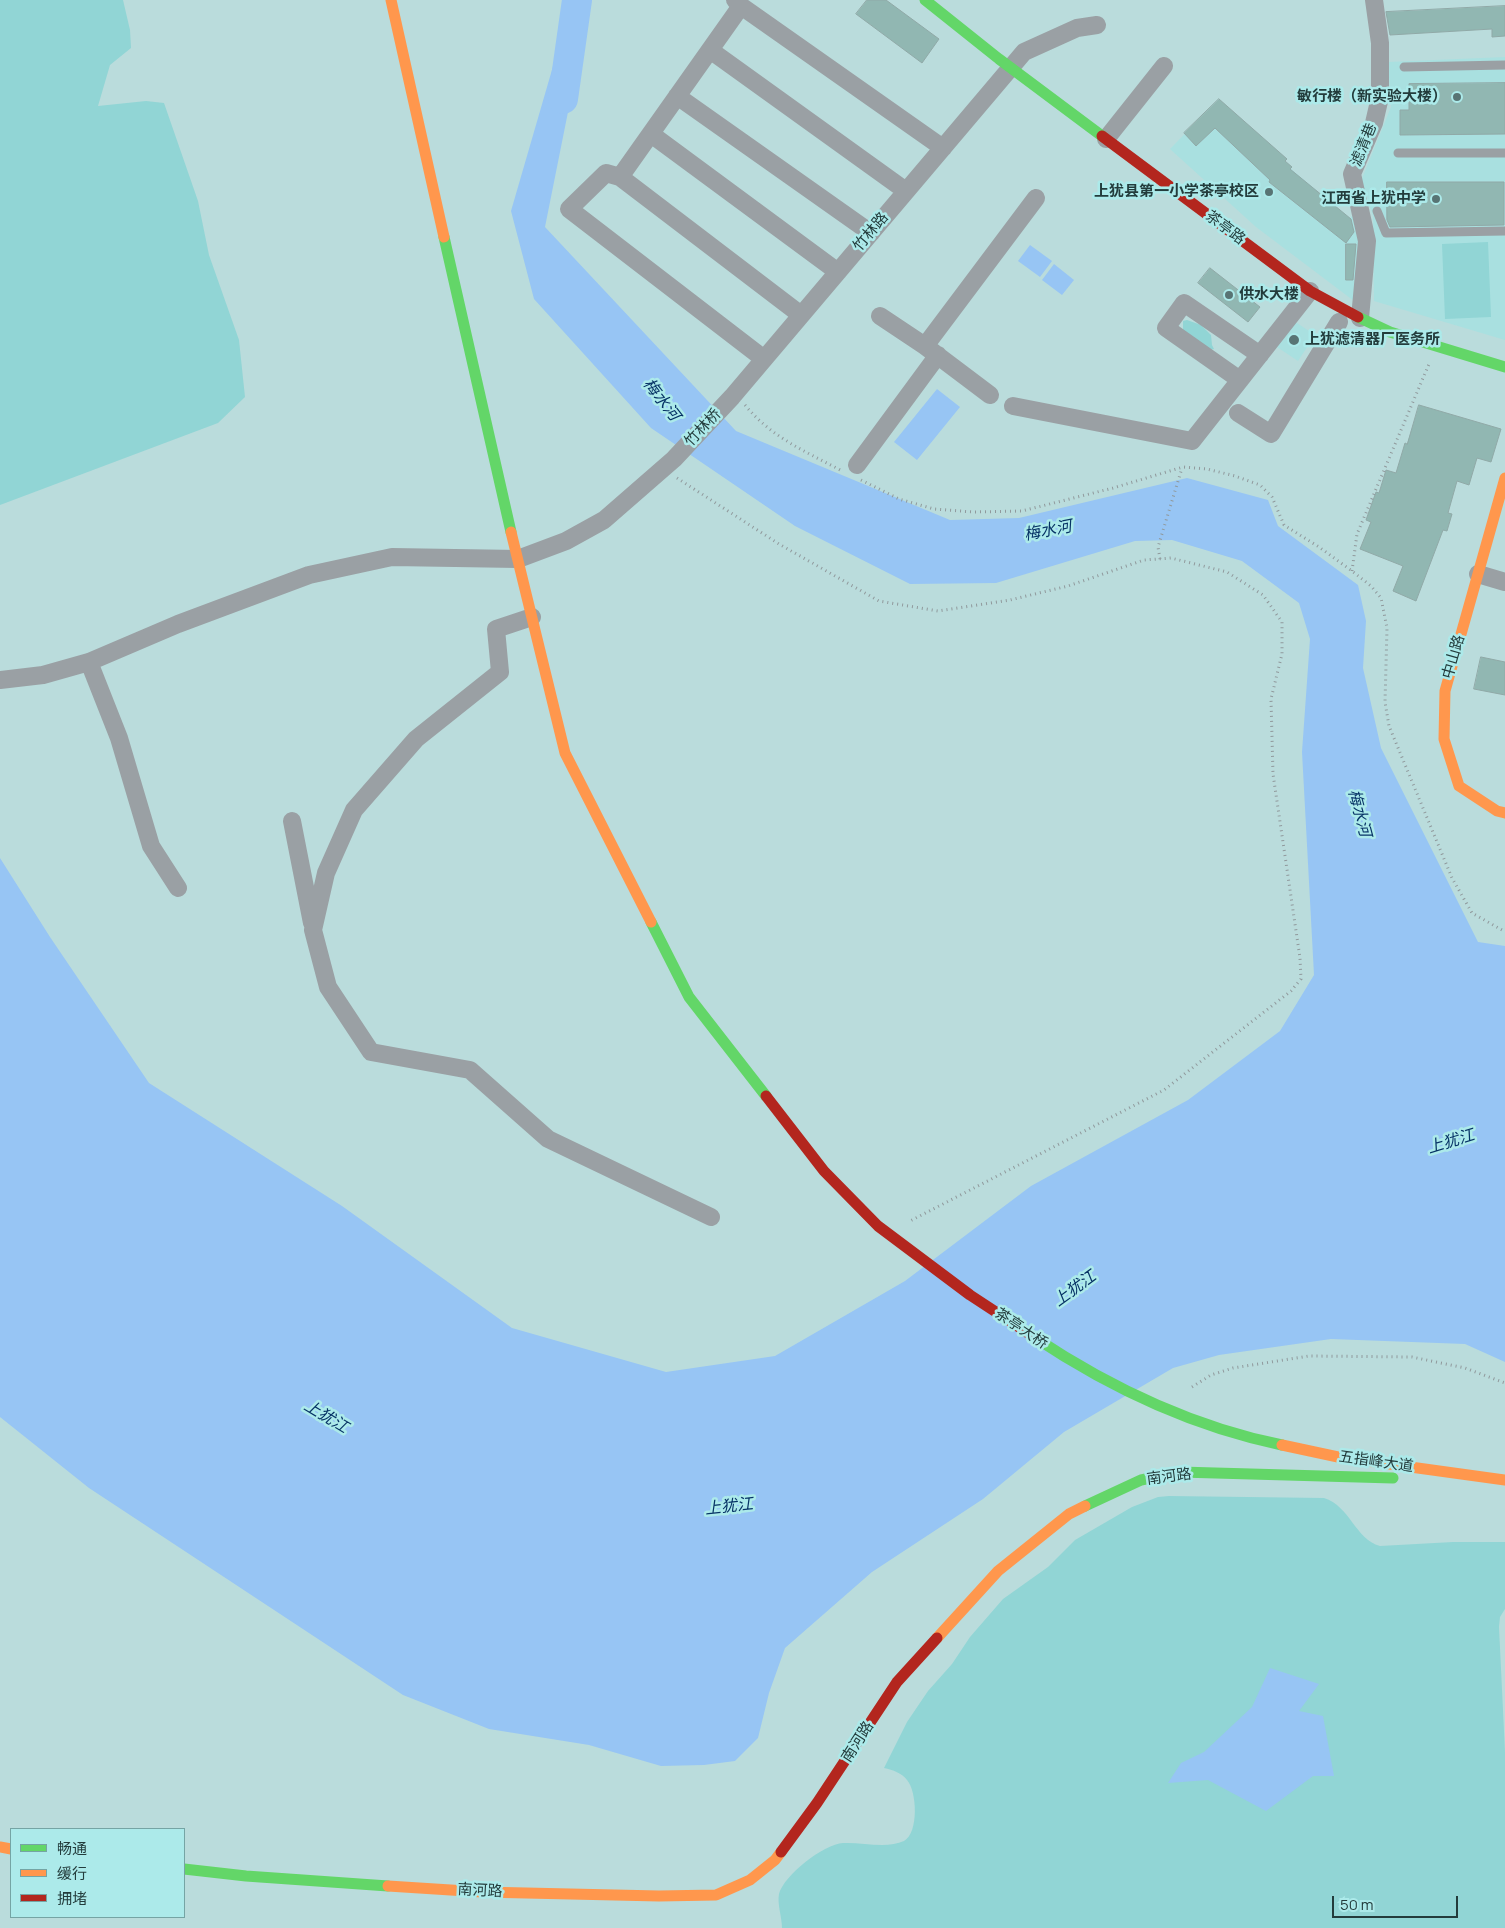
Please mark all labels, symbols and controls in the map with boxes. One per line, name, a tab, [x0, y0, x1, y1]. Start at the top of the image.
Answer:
place label: 敏行楼（新实验大楼）	[1297, 88, 1447, 106]
marker: 敏行楼（新实验大楼）	[1451, 91, 1463, 103]
street label: 滤清巷	[1347, 121, 1381, 169]
place label: 上犹县第一小学茶亭校区	[1094, 183, 1259, 201]
marker: 上犹县第一小学茶亭校区	[1263, 186, 1275, 198]
place label: 江西省上犹中学	[1321, 190, 1426, 208]
marker: 江西省上犹中学	[1430, 193, 1442, 205]
street label: 茶亭路	[1202, 207, 1248, 249]
street label: 竹林路	[850, 209, 892, 255]
place label: 供水大楼	[1239, 286, 1299, 304]
marker: 供水大楼	[1223, 289, 1235, 301]
place label: 上犹滤清器厂医务所	[1305, 331, 1440, 349]
marker: 上犹滤清器厂医务所	[1287, 333, 1301, 347]
water label: 梅水河	[639, 375, 683, 425]
street label: 竹林桥	[681, 405, 725, 451]
water label: 梅水河	[1023, 517, 1073, 545]
street label: 中山路	[1439, 633, 1469, 681]
water label: 梅水河	[1344, 787, 1374, 839]
water label: 上犹江	[1425, 1126, 1477, 1158]
water label: 上犹江	[1050, 1267, 1100, 1311]
street label: 茶亭大桥	[991, 1305, 1051, 1353]
water label: 上犹江	[300, 1396, 352, 1438]
street label: 五指峰大道	[1338, 1448, 1414, 1476]
street label: 南河路	[1146, 1465, 1192, 1489]
water label: 上犹江	[704, 1495, 754, 1519]
street label: 南河路	[838, 1718, 878, 1766]
legend	[10, 1828, 185, 1918]
text: 畅通	[57, 1838, 87, 1859]
text: 缓行	[57, 1863, 87, 1884]
street label: 南河路	[457, 1881, 503, 1901]
scale bar	[1335, 1886, 1461, 1918]
text: 拥堵	[57, 1888, 87, 1909]
text: 50 m	[1340, 1894, 1374, 1915]

